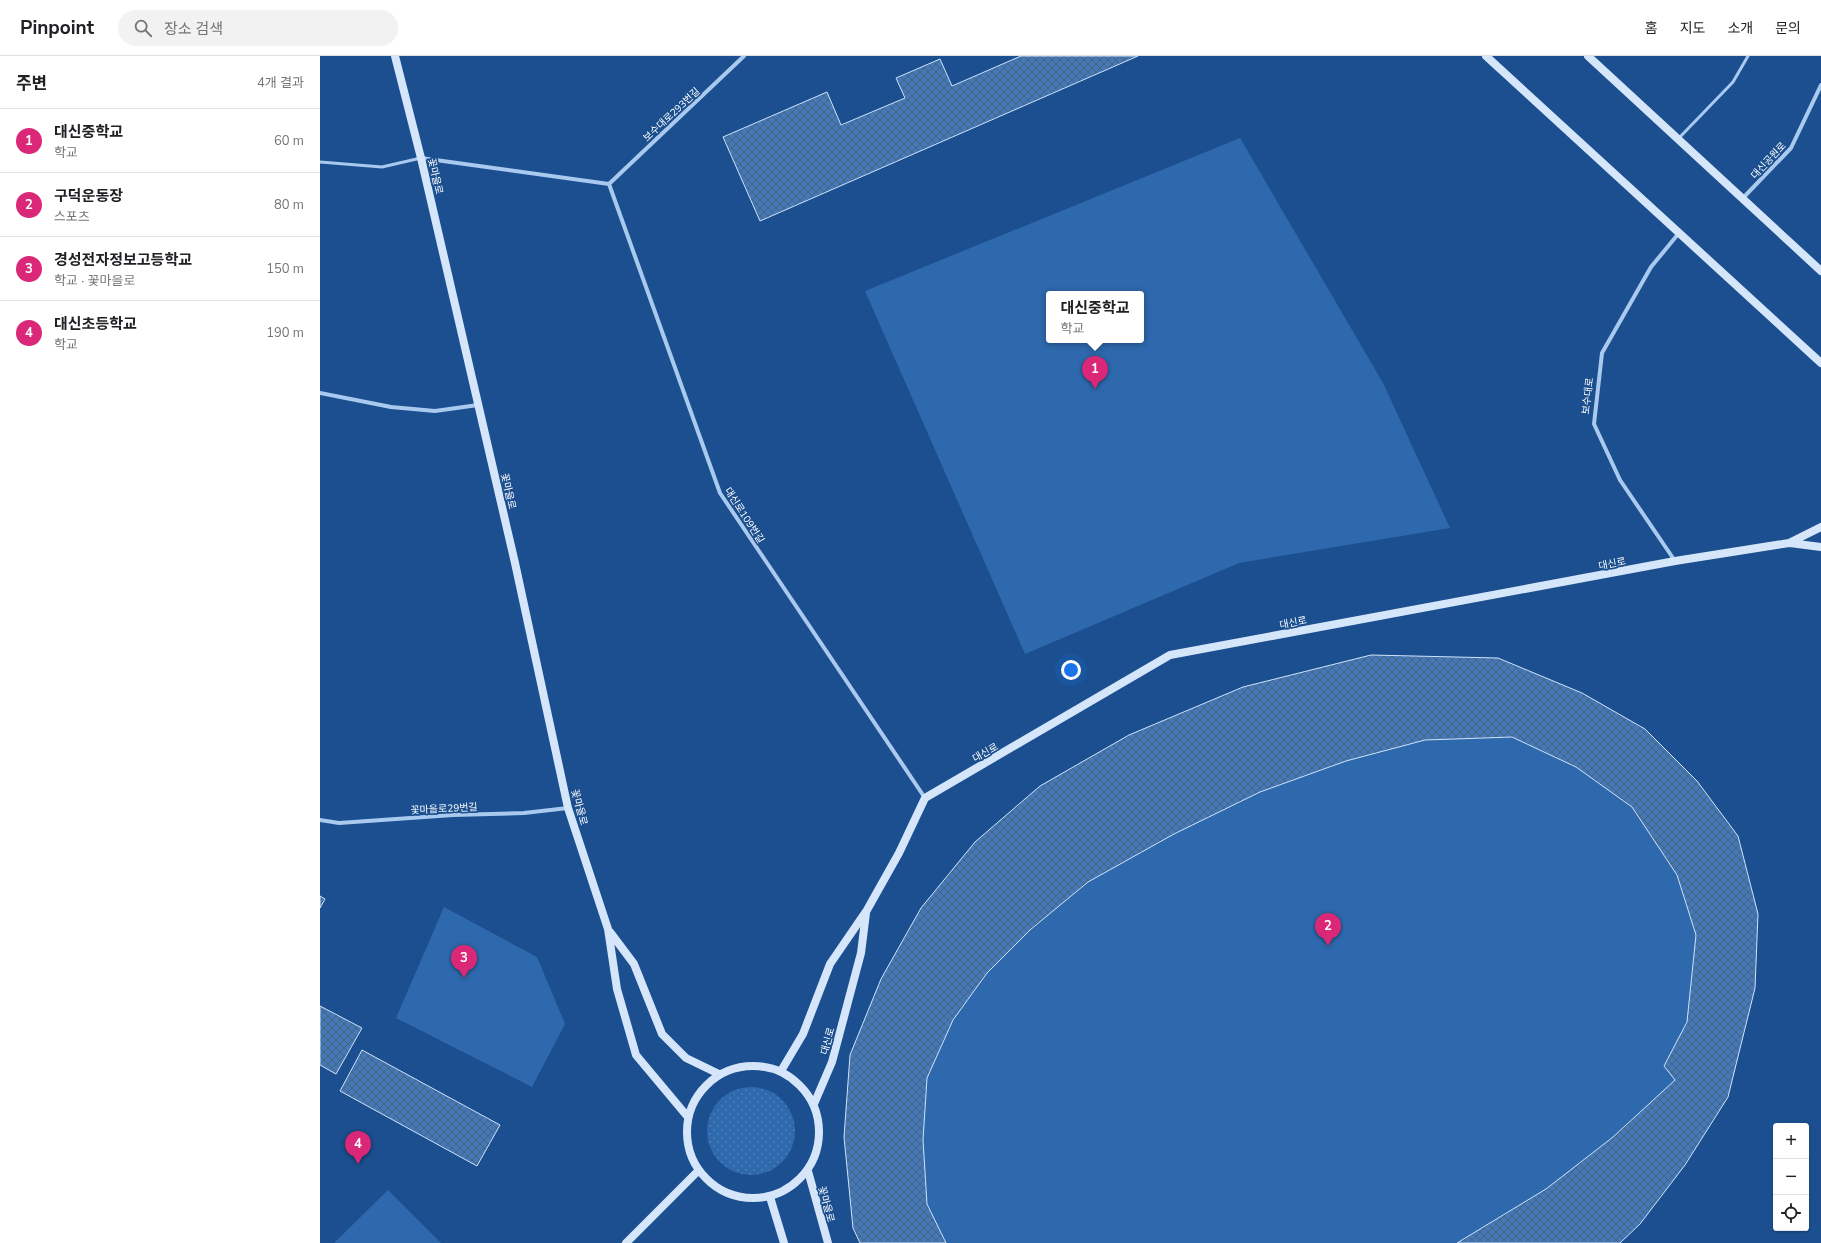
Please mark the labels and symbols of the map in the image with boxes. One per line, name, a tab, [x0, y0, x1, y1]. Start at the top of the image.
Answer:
street label: 보수대로293번길	[640, 85, 703, 145]
street label: 대신공원로	[1748, 139, 1790, 182]
street label: 꽃마을로	[424, 157, 446, 196]
pin: 1	[1082, 356, 1108, 389]
street label: 보수대로	[1579, 377, 1597, 415]
street label: 꽃마을로	[497, 472, 519, 511]
street label: 대신로109번길	[721, 485, 767, 546]
street label: 대신로	[1597, 554, 1627, 573]
street label: 대신로	[1278, 613, 1308, 632]
your location	[1061, 660, 1081, 680]
street label: 대신로	[970, 740, 1001, 766]
street label: 꽃마을로	[568, 788, 591, 827]
street label: 꽃마을로29번길	[410, 800, 478, 818]
pin: 2	[1315, 913, 1341, 946]
pin: 3	[451, 945, 477, 978]
street label: 대신로	[818, 1026, 838, 1056]
pin: 4	[345, 1131, 371, 1164]
street label: 꽃마을로	[815, 1185, 838, 1224]

